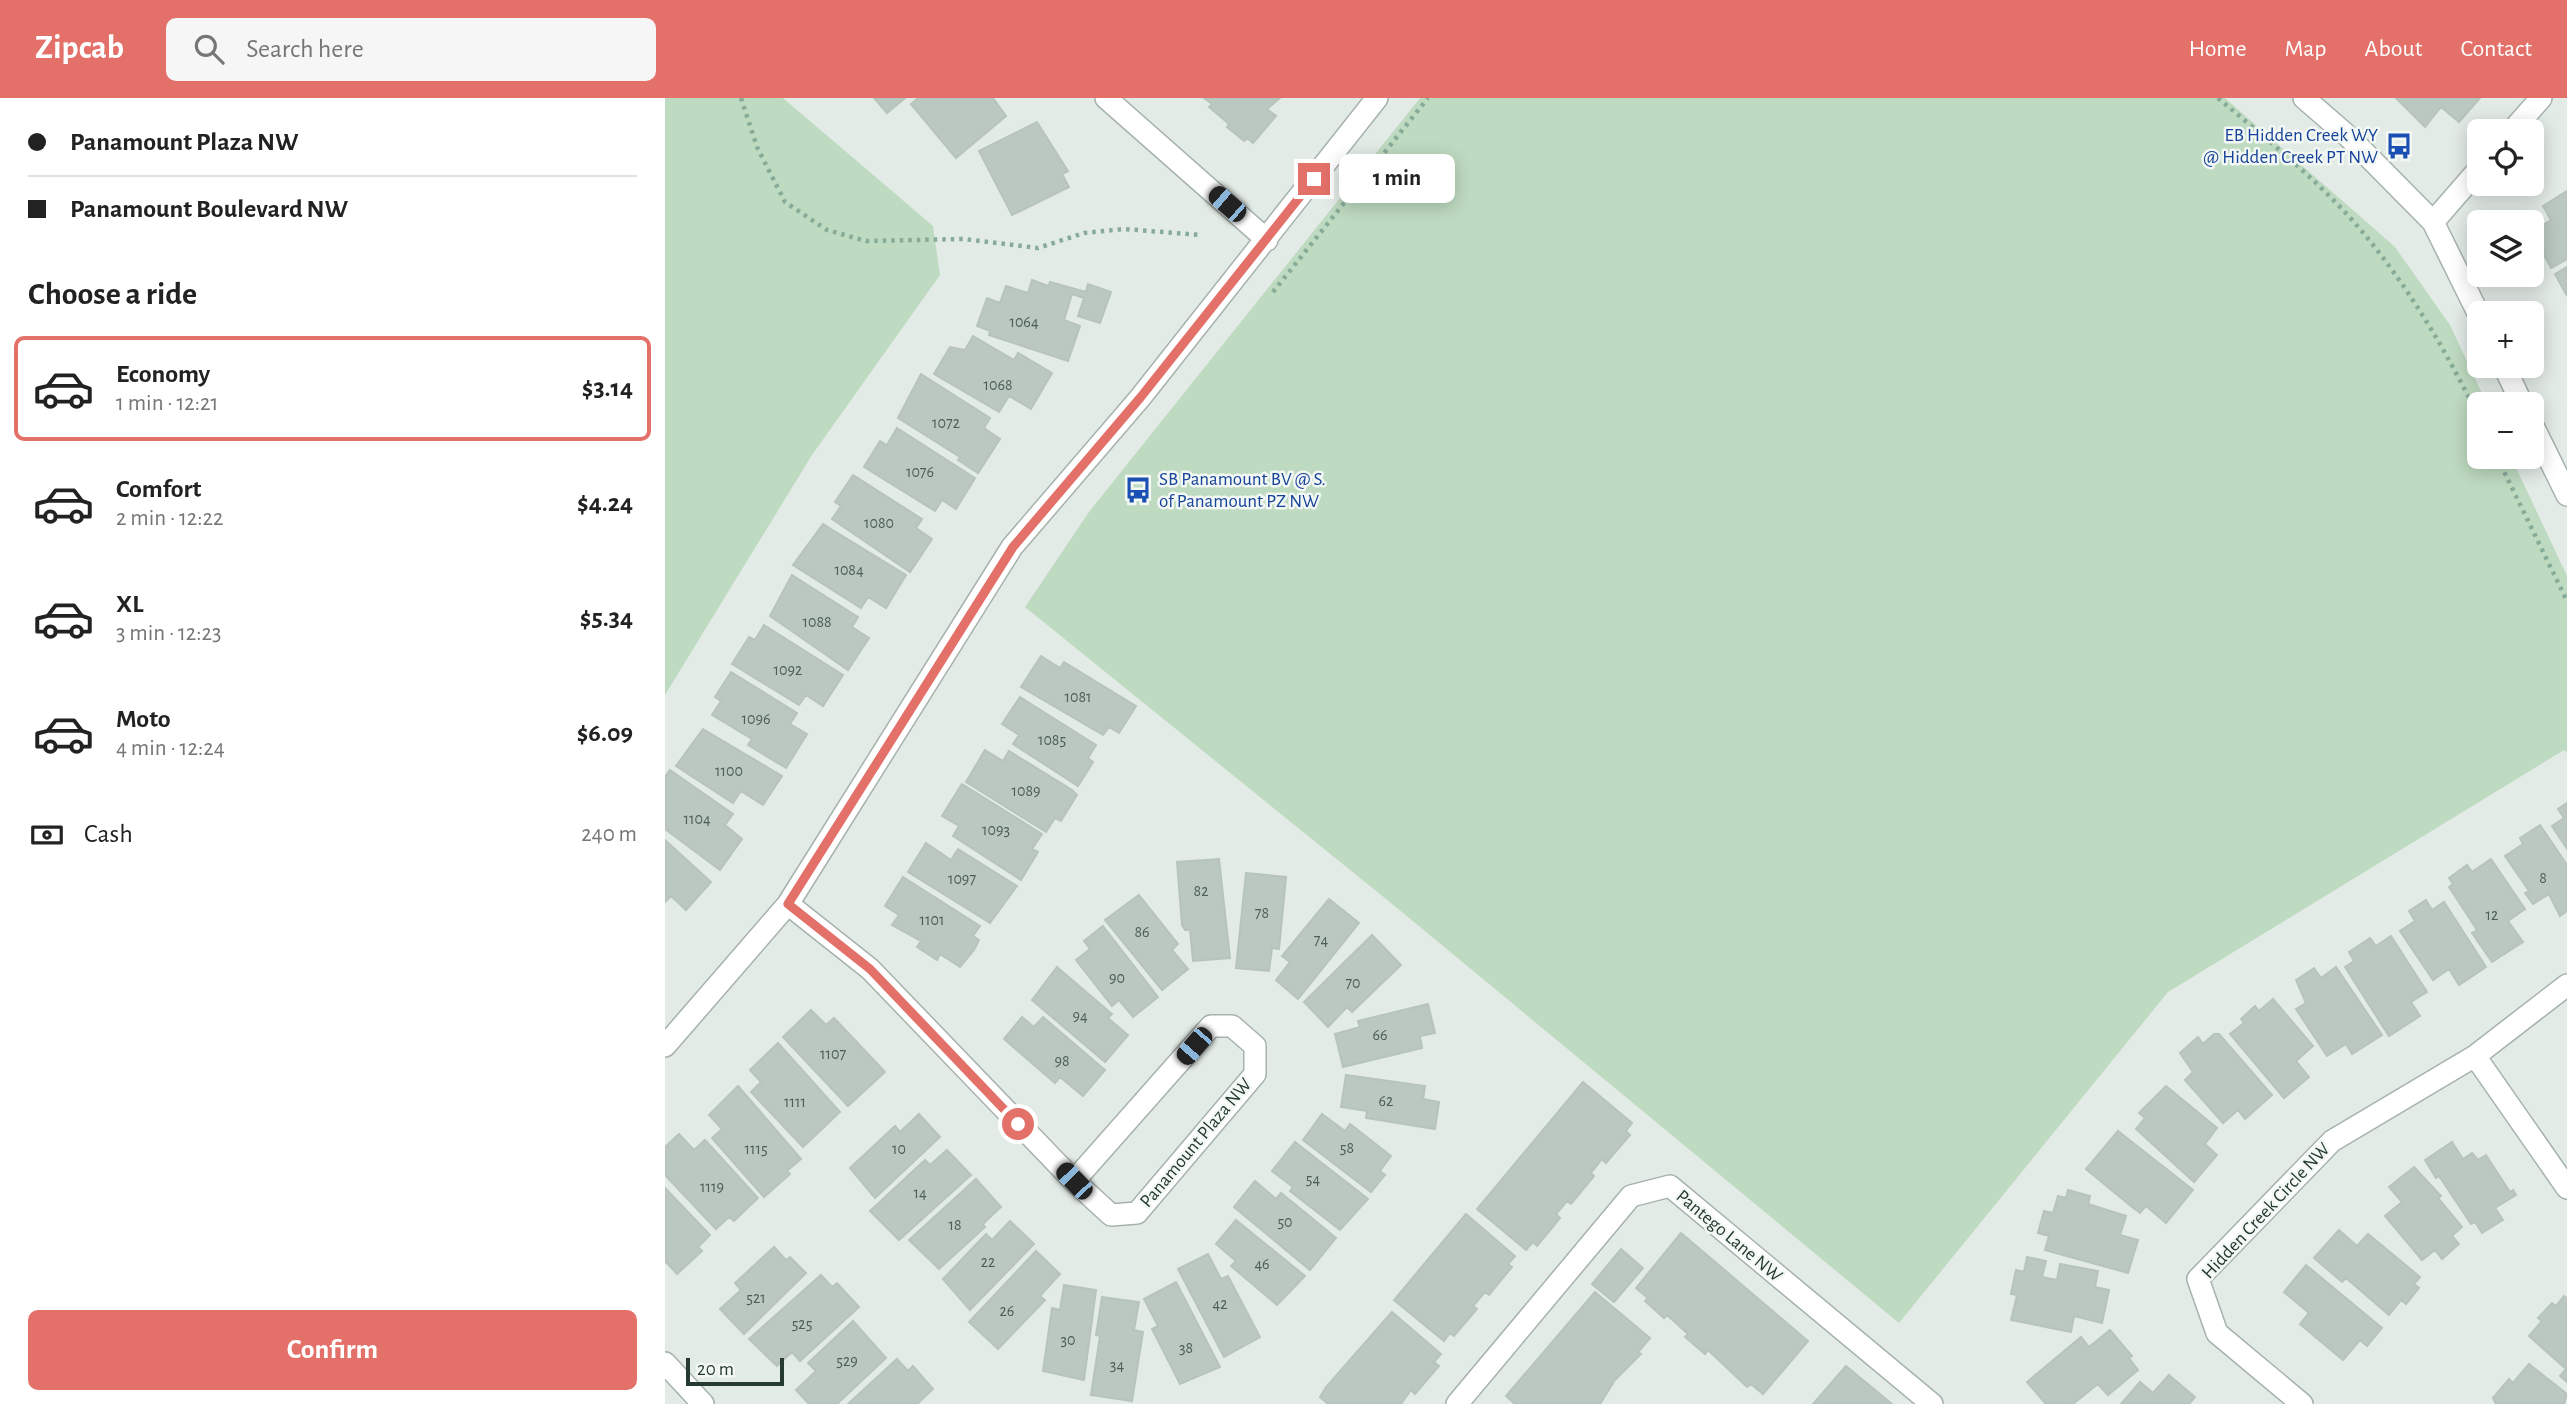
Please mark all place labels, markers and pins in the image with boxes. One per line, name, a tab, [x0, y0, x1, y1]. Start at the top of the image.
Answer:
place label: EB Hidden Creek WY @ Hidden Creek PT NW	[2203, 126, 2378, 167]
bus stop icon: EB Hidden Creek WY @ Hidden Creek PT NW	[2384, 131, 2414, 161]
place label: SB Panamount BV @ S. of Panamount PZ NW	[1159, 470, 1326, 511]
bus stop icon: SB Panamount BV @ S. of Panamount PZ NW	[1123, 475, 1153, 505]

